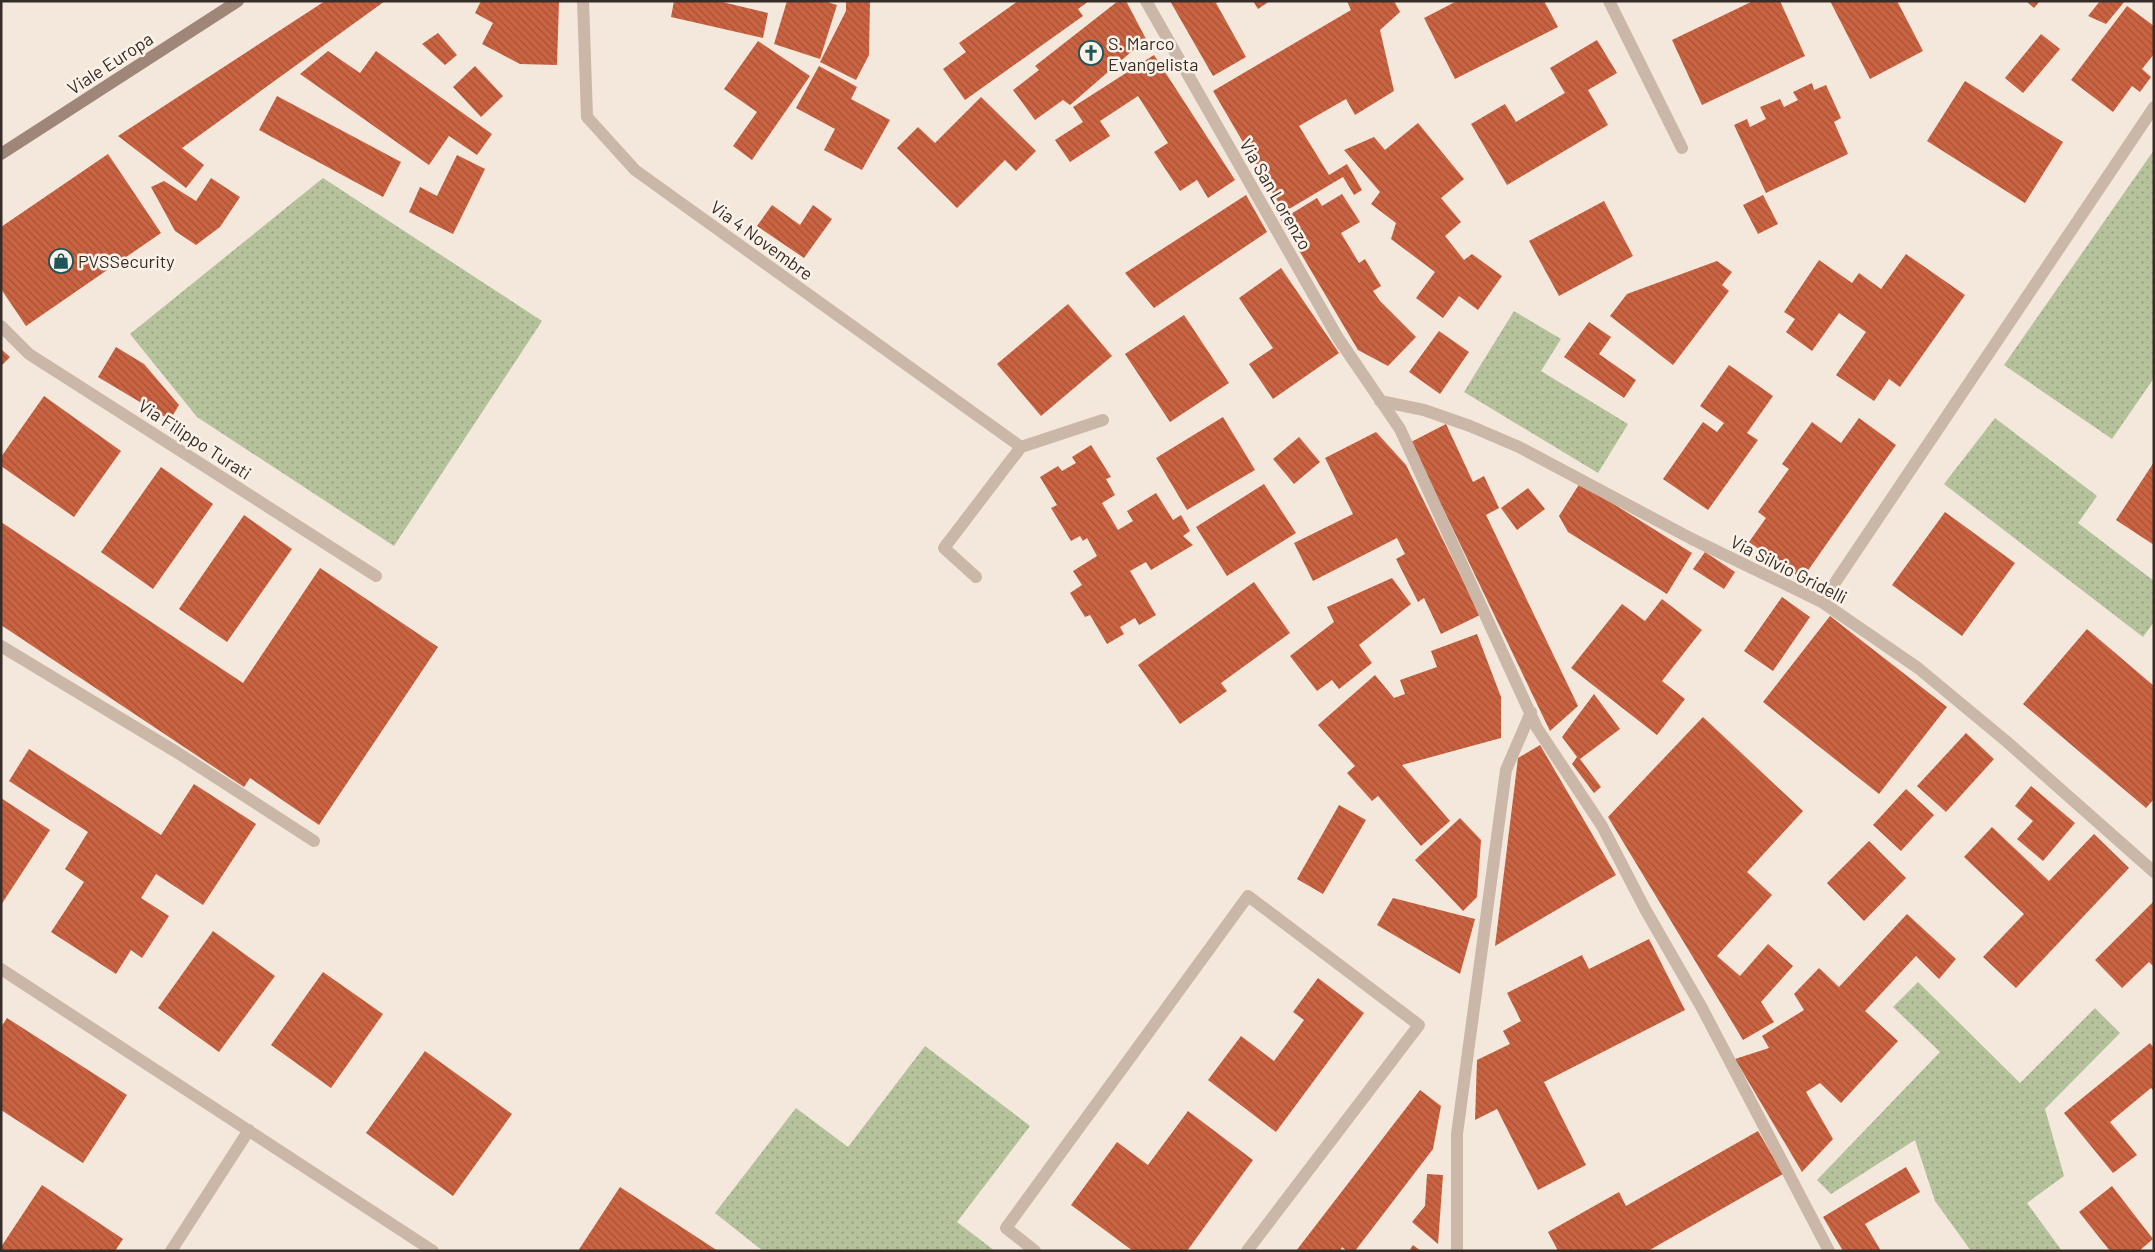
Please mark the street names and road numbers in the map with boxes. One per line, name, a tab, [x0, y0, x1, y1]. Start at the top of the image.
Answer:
street label: Viale Europa	[63, 27, 157, 99]
street label: Via San Lorenzo	[1235, 135, 1317, 253]
street label: Via 4 Novembre	[706, 195, 818, 285]
street label: Via Filippo Turati	[134, 394, 256, 484]
street label: Via Silvio Gridelli	[1727, 530, 1851, 608]

